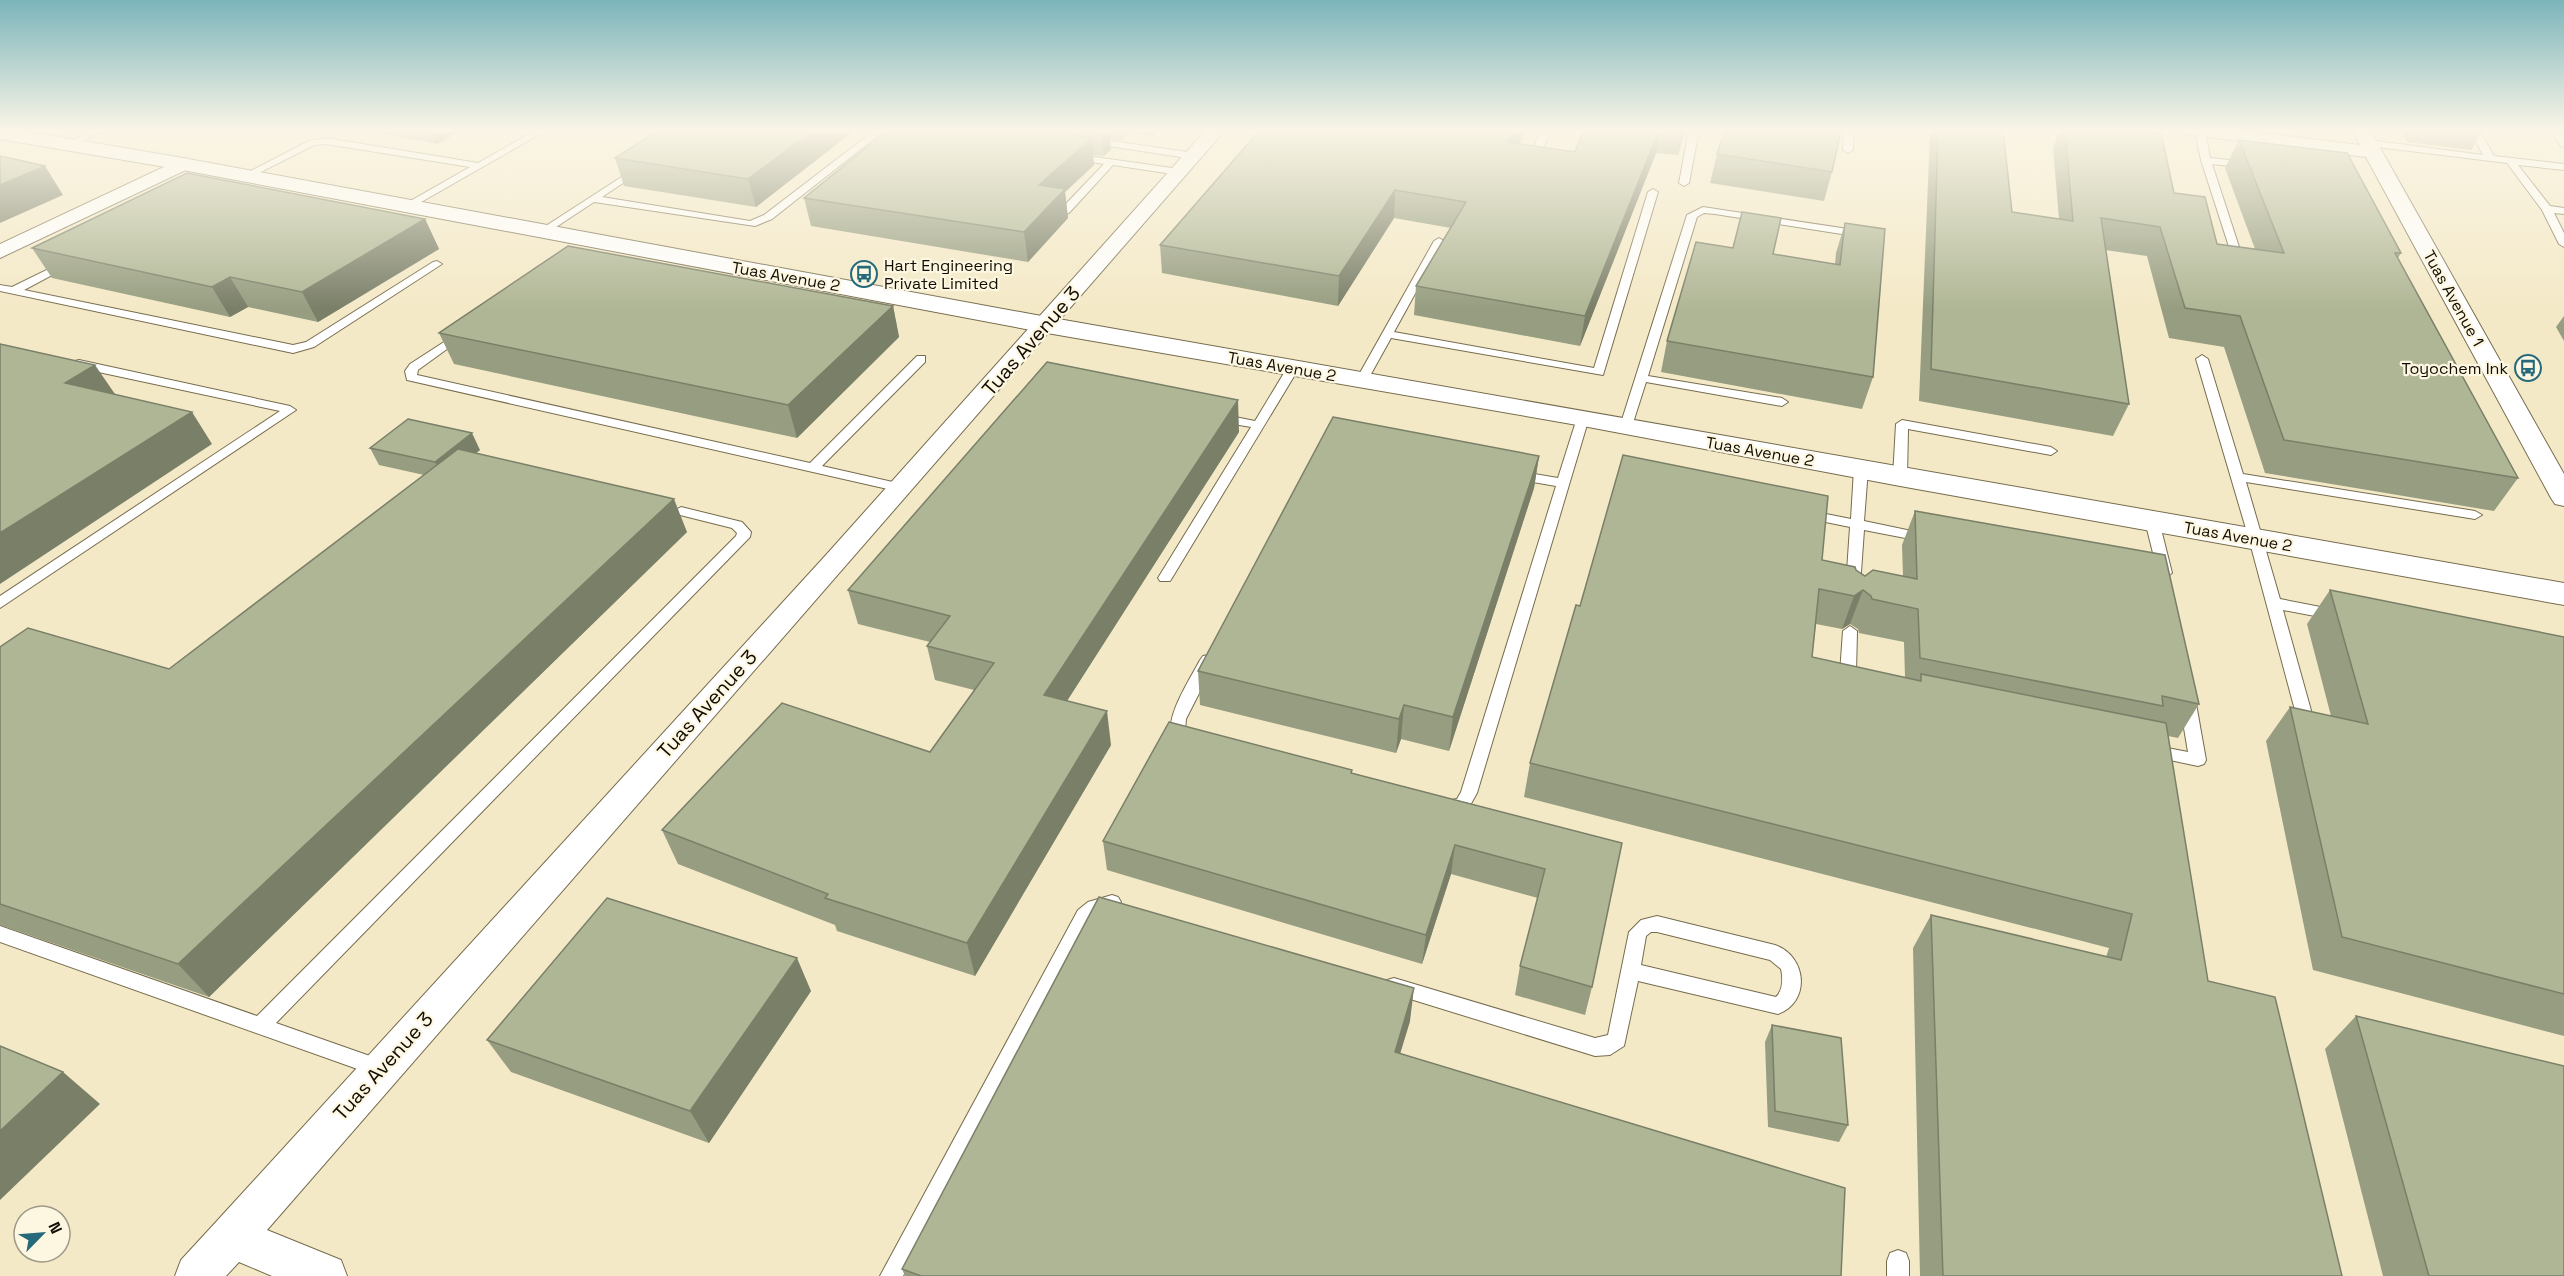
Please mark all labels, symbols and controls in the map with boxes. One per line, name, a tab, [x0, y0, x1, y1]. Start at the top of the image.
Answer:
street label: Tuas Avenue 1	[2419, 246, 2489, 350]
place label: Hart Engineering Private Limited	[884, 255, 1013, 294]
street label: Tuas Avenue 2	[730, 257, 842, 296]
bus stop icon: Hart Engineering Private Limited	[849, 259, 879, 289]
street label: Tuas Avenue 3	[976, 281, 1086, 401]
street label: Tuas Avenue 2	[1226, 347, 1338, 386]
bus stop icon: Toyochem Ink	[2513, 353, 2543, 383]
place label: Toyochem Ink	[2402, 358, 2508, 379]
street label: Tuas Avenue 2	[1704, 432, 1816, 471]
street label: Tuas Avenue 2	[2182, 517, 2294, 556]
street label: Tuas Avenue 3	[651, 644, 763, 764]
street label: Tuas Avenue 3	[327, 1006, 439, 1126]
north arrow	[12, 1204, 72, 1264]
text: N	[43, 1219, 67, 1237]

